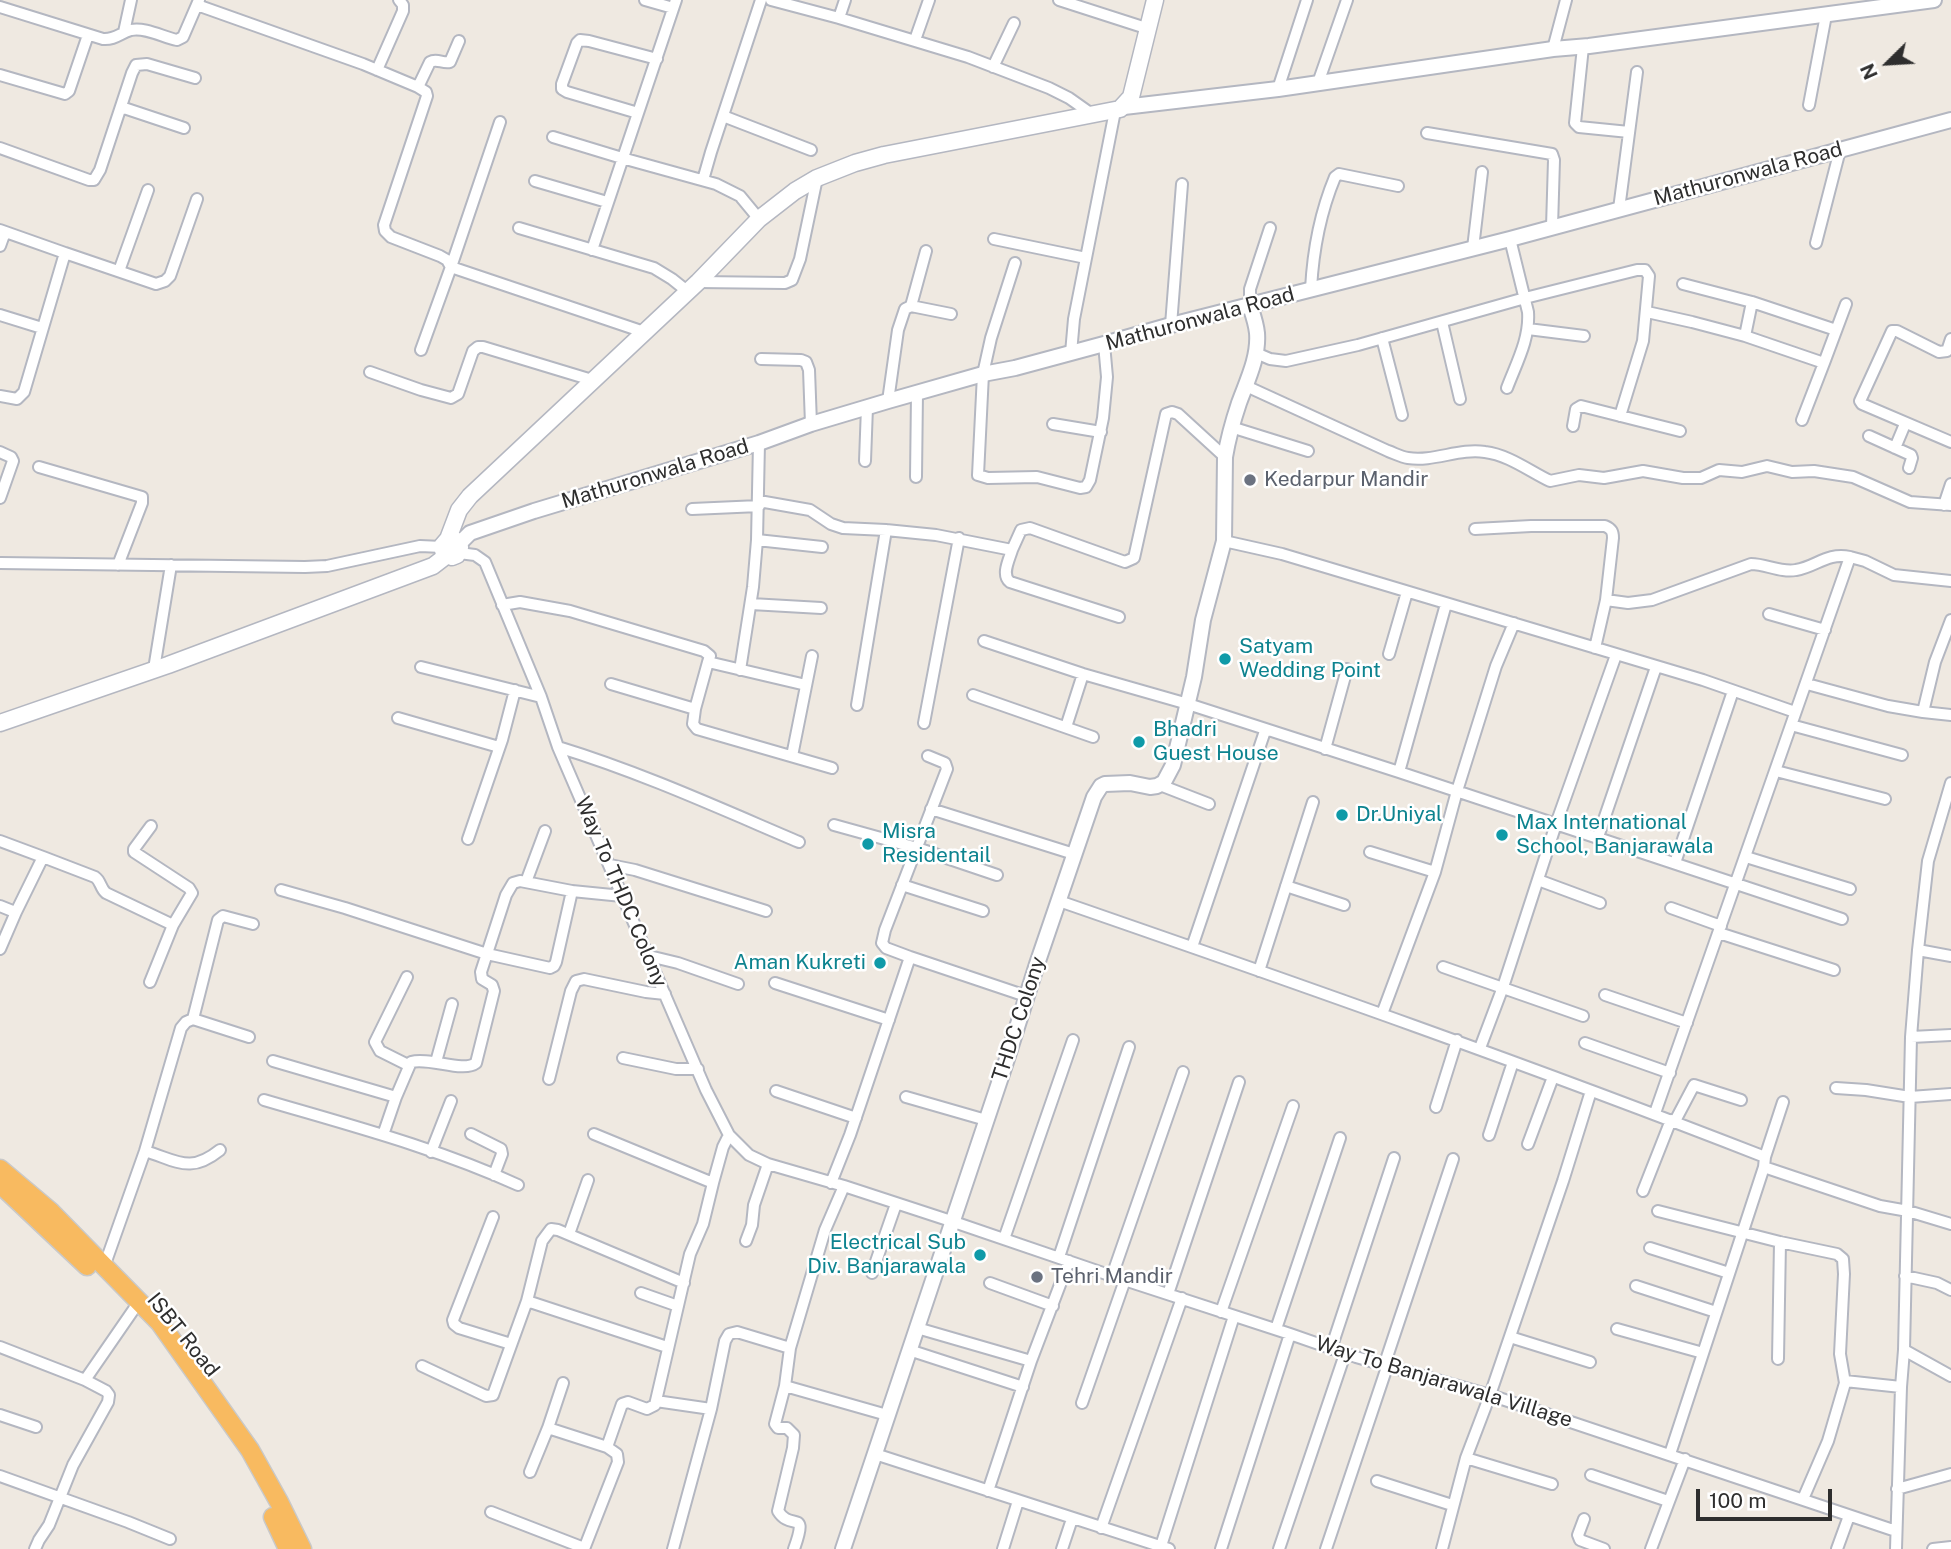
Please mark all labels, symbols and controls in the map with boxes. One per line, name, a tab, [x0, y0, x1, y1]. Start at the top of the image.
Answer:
north arrow	[1853, 28, 1923, 98]
text: N	[1856, 60, 1882, 83]
street label: Mathuronwala Road	[1651, 137, 1845, 211]
street label: Mathuronwala Road	[1103, 282, 1297, 356]
street label: Mathuronwala Road	[558, 434, 752, 514]
place label: Kedarpur Mandir	[1264, 467, 1429, 493]
marker: Kedarpur Mandir	[1242, 472, 1258, 488]
place label: Satyam Wedding Point	[1239, 634, 1381, 684]
marker: Satyam Wedding Point	[1217, 651, 1233, 667]
place label: Bhadri Guest House	[1153, 717, 1279, 767]
marker: Bhadri Guest House	[1131, 734, 1147, 750]
street label: Way To THDC Colony	[569, 793, 673, 991]
place label: Dr.Uniyal	[1356, 802, 1442, 828]
marker: Dr.Uniyal	[1334, 807, 1350, 823]
place label: Max International School, Banjarawala	[1516, 810, 1713, 860]
place label: Misra Residentail	[882, 819, 991, 869]
marker: Max International School, Banjarawala	[1494, 827, 1510, 843]
marker: Misra Residentail	[860, 836, 876, 852]
place label: Aman Kukreti	[734, 950, 866, 976]
street label: THDC Colony	[987, 953, 1051, 1085]
marker: Aman Kukreti	[872, 955, 888, 971]
place label: Electrical Sub Div. Banjarawala	[807, 1230, 966, 1280]
marker: Electrical Sub Div. Banjarawala	[972, 1247, 988, 1263]
place label: Tehri Mandir	[1051, 1264, 1173, 1290]
marker: Tehri Mandir	[1029, 1269, 1045, 1285]
street label: ISBT Road	[141, 1288, 225, 1382]
street label: Way To Banjarawala Village	[1312, 1331, 1576, 1433]
scale bar	[1699, 1476, 1836, 1520]
text: 100 m	[1709, 1488, 1766, 1513]

